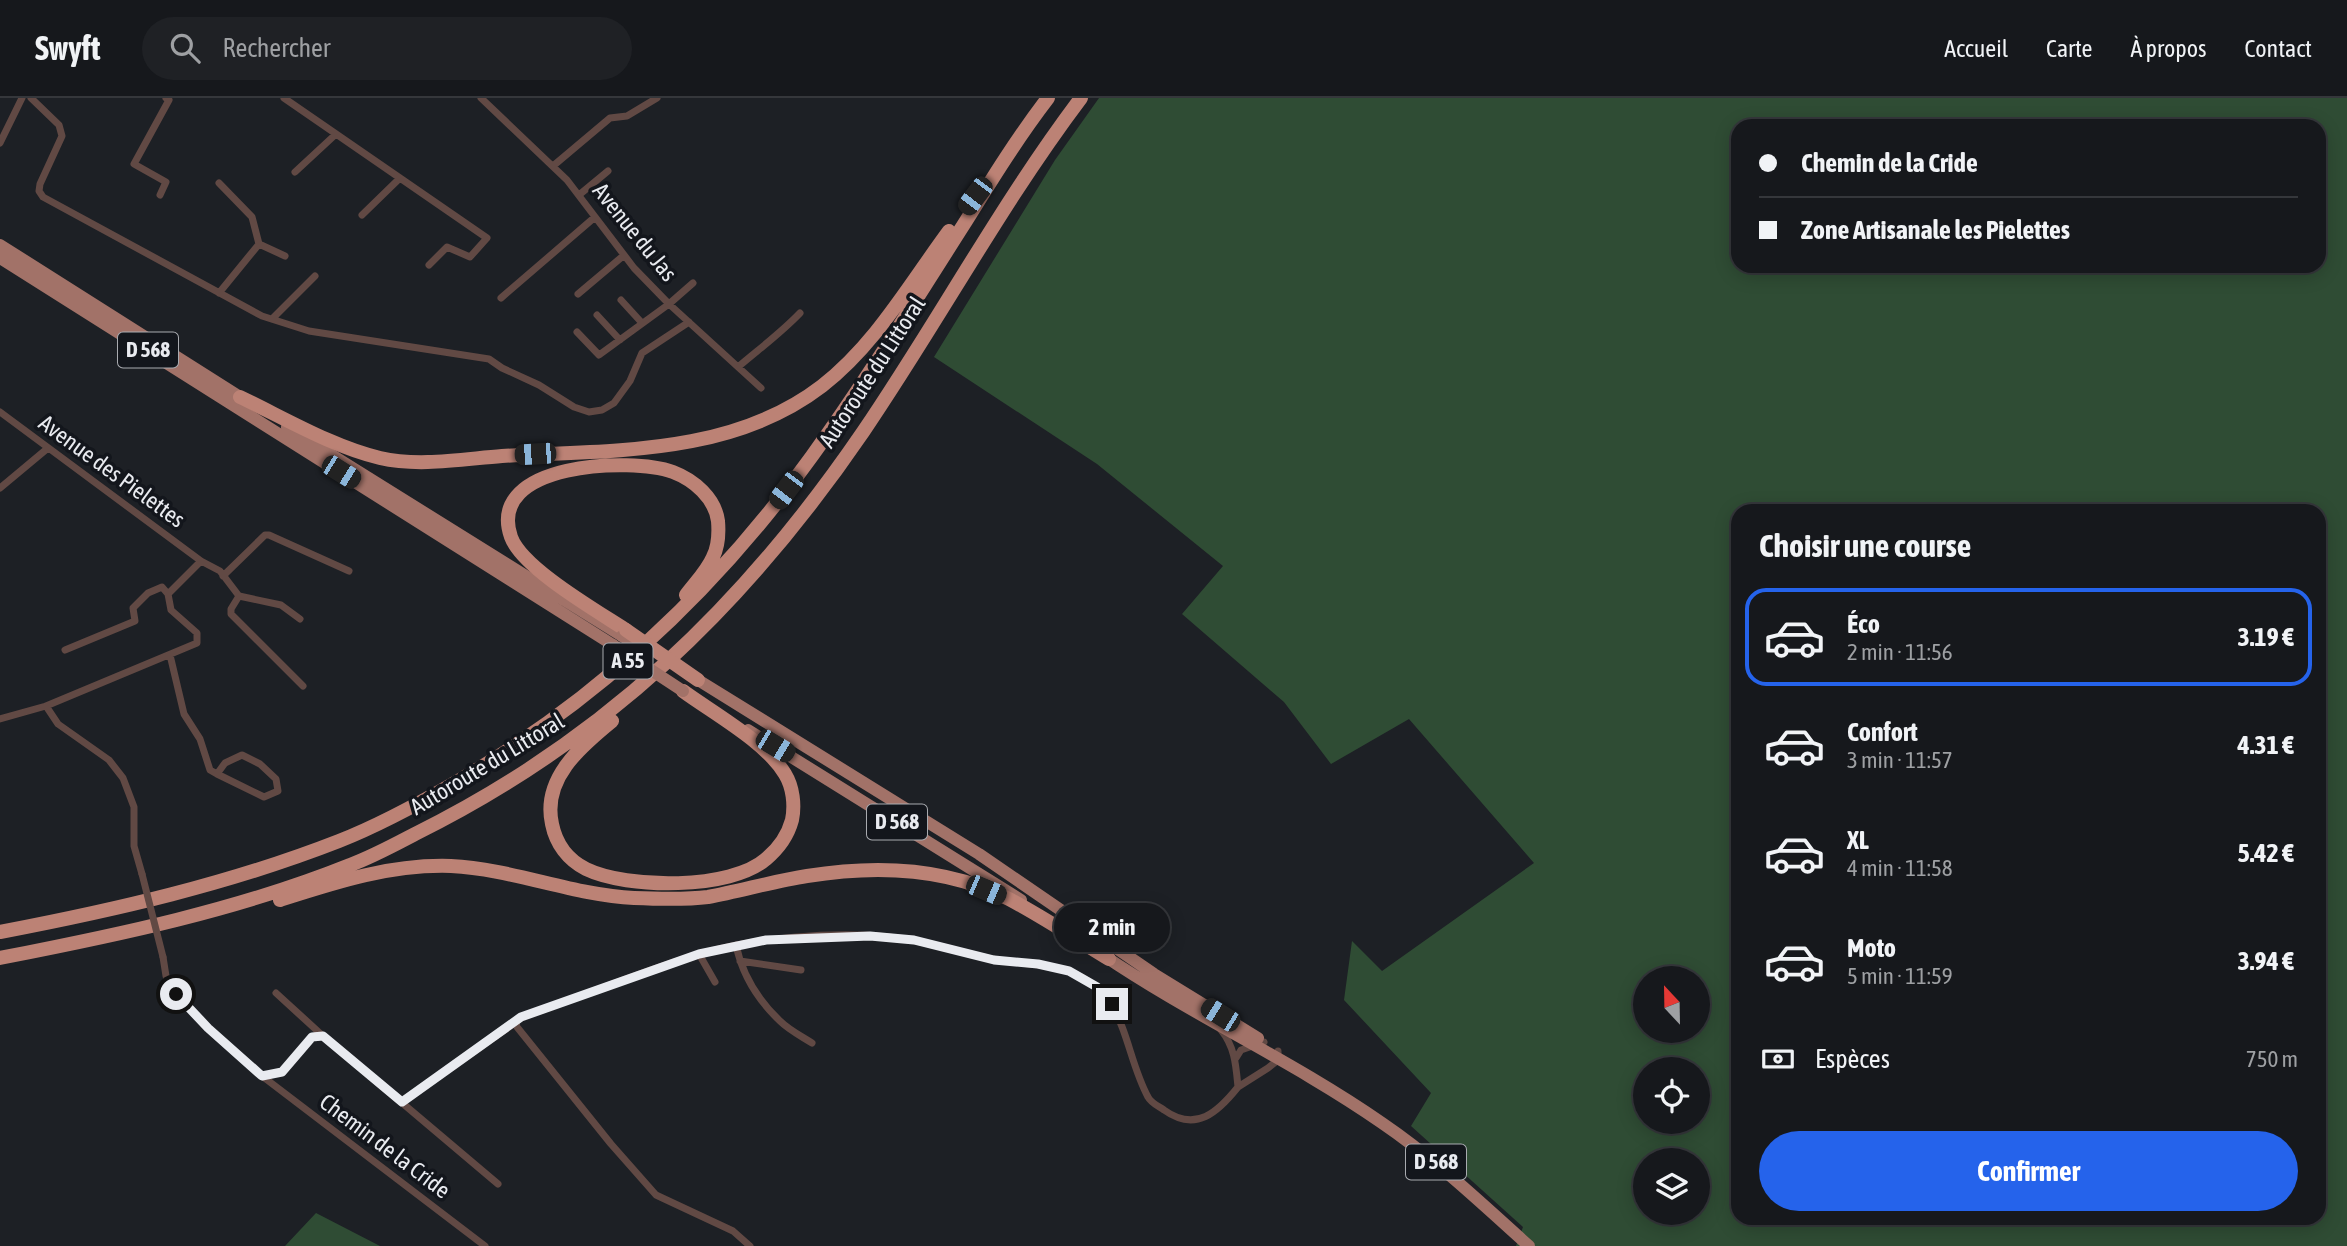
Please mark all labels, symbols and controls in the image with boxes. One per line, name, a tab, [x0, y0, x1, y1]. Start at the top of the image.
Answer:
search box	[142, 17, 632, 80]
text: Swyft	[35, 29, 100, 67]
icon: search	[166, 29, 204, 67]
text: Rechercher	[222, 33, 331, 63]
text: Accueil	[1944, 35, 2008, 62]
text: Carte	[2046, 35, 2092, 62]
text: À propos	[2130, 35, 2206, 62]
text: Contact	[2244, 35, 2312, 62]
text: Chemin de la Cride	[1801, 148, 1978, 178]
car	[954, 173, 997, 219]
street label: Avenue du Jas	[588, 178, 682, 286]
text: Zone Artisanale les Pielettes	[1801, 215, 2070, 245]
street label: Autoroute du Littoral	[814, 292, 930, 452]
road number: D 568	[118, 332, 178, 368]
street label: Avenue des Pielettes	[34, 409, 190, 533]
car	[514, 442, 557, 466]
car	[318, 452, 365, 492]
car	[765, 467, 808, 513]
text: Choisir une course	[1759, 527, 1971, 564]
icon: car	[1763, 606, 1826, 669]
text: Éco	[1847, 609, 1880, 639]
text: 3.19 €	[2237, 622, 2294, 652]
text: 2 min · 11:56	[1847, 639, 1953, 665]
road number: A 55	[604, 644, 652, 678]
street label: Autoroute du Littoral	[405, 708, 569, 820]
icon: car	[1763, 714, 1826, 777]
text: Confort	[1847, 717, 1918, 747]
car	[752, 726, 799, 766]
text: 4.31 €	[2237, 730, 2294, 760]
text: 3 min · 11:57	[1847, 747, 1953, 773]
road number: D 568	[867, 804, 927, 840]
icon: car	[1763, 822, 1826, 885]
text: XL	[1847, 825, 1869, 855]
text: 5.42 €	[2237, 838, 2294, 868]
text: 4 min · 11:58	[1847, 855, 1953, 881]
car	[963, 872, 1010, 908]
callout: 2 min	[1054, 902, 1170, 951]
text: 2 min	[1089, 914, 1135, 940]
icon: car	[1763, 930, 1826, 993]
text: Moto	[1847, 933, 1896, 963]
text: 3.94 €	[2237, 946, 2294, 976]
text: 5 min · 11:59	[1847, 963, 1953, 989]
north arrow	[1633, 966, 1710, 1043]
map controls	[1633, 966, 1710, 1225]
route start	[160, 978, 192, 1010]
route end	[1096, 988, 1128, 1020]
car	[1197, 995, 1244, 1035]
icon: cash	[1759, 1040, 1797, 1078]
text: Espèces	[1815, 1044, 1890, 1074]
text: 750 m	[2246, 1046, 2298, 1072]
button: locate	[1633, 1057, 1710, 1134]
street label: Chemin de la Cride	[315, 1089, 455, 1203]
button: Confirmer	[1759, 1131, 2298, 1211]
road number: D 568	[1406, 1144, 1466, 1180]
button: layers	[1633, 1148, 1710, 1225]

